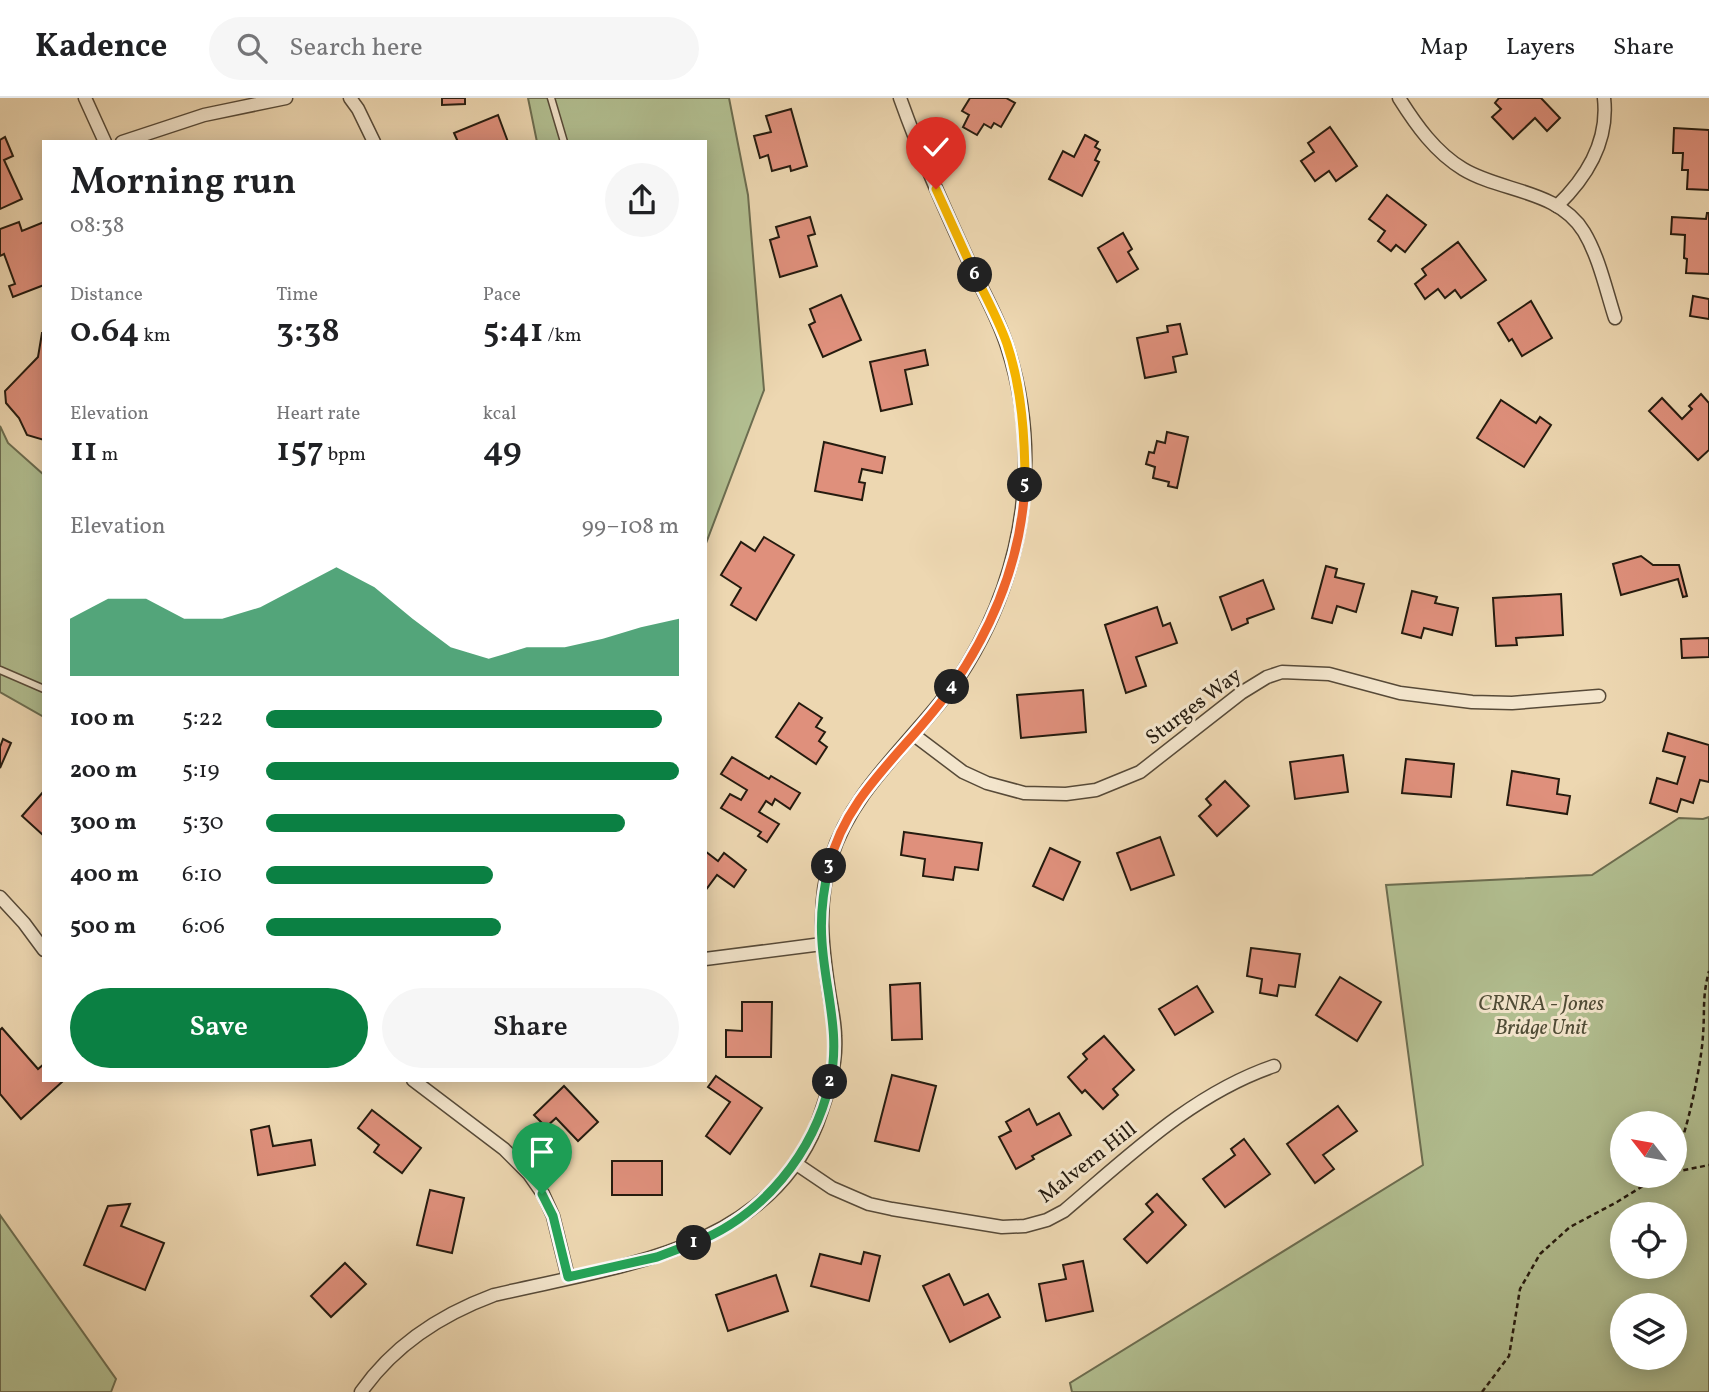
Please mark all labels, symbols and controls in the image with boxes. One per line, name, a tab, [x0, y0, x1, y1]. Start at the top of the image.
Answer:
search box	[209, 17, 699, 80]
text: Kadence	[35, 25, 167, 71]
icon: search	[233, 29, 271, 67]
text: Search here	[289, 30, 423, 66]
text: Map	[1420, 31, 1468, 65]
text: Layers	[1506, 31, 1575, 65]
text: Share	[1613, 31, 1674, 65]
pin	[906, 117, 966, 189]
icon: check	[917, 128, 955, 166]
text: Morning run	[70, 157, 296, 210]
button: share	[605, 163, 679, 237]
text: 08:38	[70, 210, 124, 242]
pin: 6	[958, 258, 992, 292]
text: 6	[969, 261, 980, 287]
text: Distance	[70, 282, 143, 308]
text: Time	[276, 282, 318, 308]
text: Pace	[483, 282, 521, 308]
text: 0.64	[70, 308, 140, 356]
text: 3:38	[276, 308, 340, 356]
text: 5:41	[483, 308, 544, 356]
text: km	[140, 323, 171, 349]
text: /km	[544, 323, 582, 349]
text: Elevation	[70, 401, 149, 427]
text: Heart rate	[276, 401, 360, 427]
text: kcal	[483, 401, 516, 427]
text: 11	[70, 427, 98, 475]
text: 157	[276, 427, 324, 475]
text: 49	[483, 427, 522, 475]
text: m	[98, 442, 118, 468]
text: bpm	[324, 442, 366, 468]
pin: 5	[1007, 468, 1042, 502]
text: 5	[1020, 471, 1029, 497]
text: Elevation	[70, 511, 166, 543]
text: 99–108 m	[582, 511, 679, 543]
street label: Sturges Way	[1140, 661, 1249, 753]
pin: 4	[934, 670, 970, 704]
text: 4	[946, 673, 957, 699]
text: 100 m	[70, 703, 135, 735]
text: 5:22	[182, 703, 223, 735]
text: 200 m	[70, 755, 137, 787]
text: 5:19	[182, 755, 219, 787]
text: 300 m	[70, 807, 137, 839]
text: 5:30	[182, 807, 224, 839]
pin: 3	[812, 848, 846, 884]
text: 3	[824, 852, 833, 878]
text: 400 m	[70, 859, 139, 891]
text: 6:10	[182, 859, 222, 891]
text: 500 m	[70, 911, 136, 943]
text: 6:06	[182, 911, 225, 943]
button: Save	[70, 988, 368, 1068]
button: Share	[382, 988, 679, 1068]
park label: CRNRA - Jones Bridge Unit	[1478, 990, 1604, 1043]
pin: 2	[812, 1065, 848, 1100]
text: 2	[825, 1068, 834, 1094]
north arrow	[1610, 1111, 1687, 1188]
map controls	[1610, 1111, 1687, 1370]
street label: Malvern Hill	[1033, 1115, 1143, 1211]
pin	[512, 1122, 572, 1194]
icon: arrive	[523, 1133, 561, 1171]
button: locate	[1610, 1202, 1687, 1279]
pin: 1	[676, 1226, 712, 1260]
text: 1	[690, 1229, 697, 1255]
button: layers	[1610, 1293, 1687, 1370]

